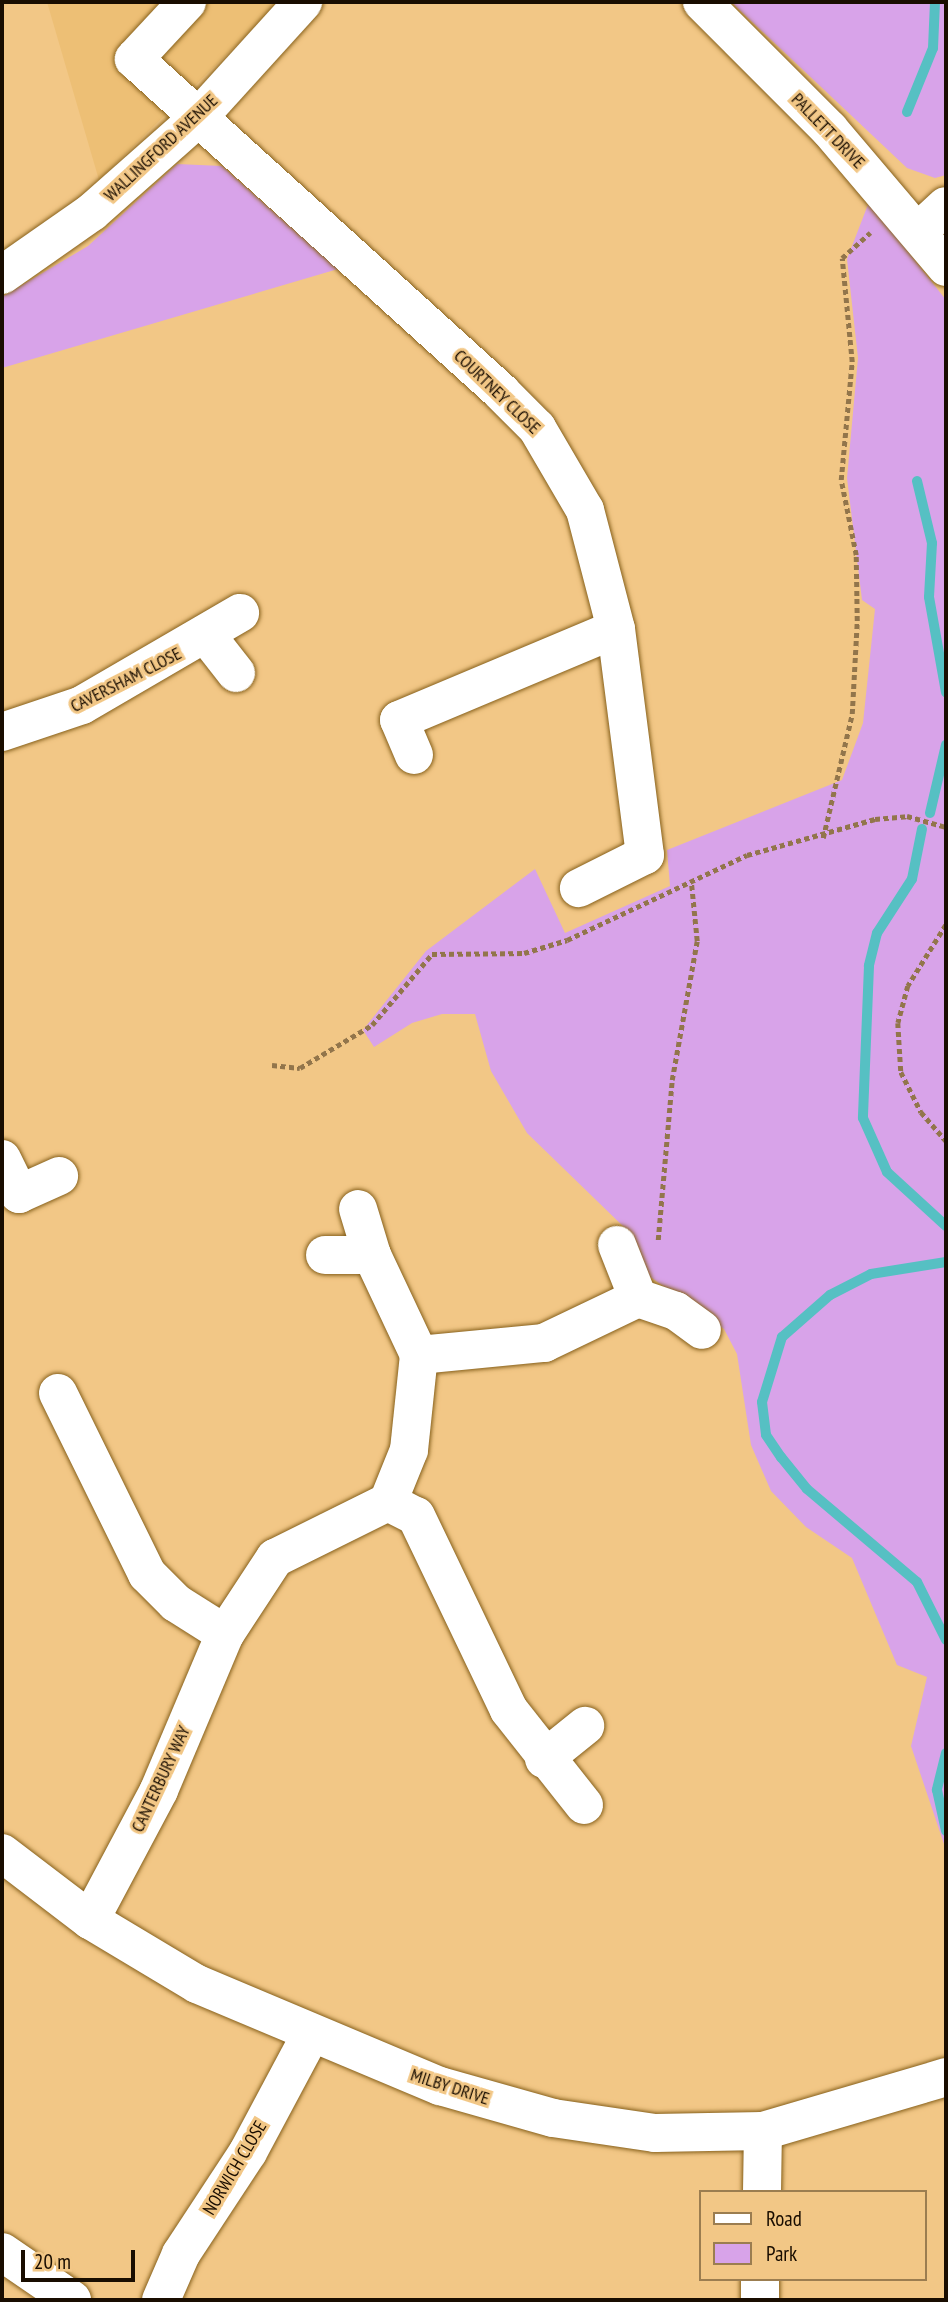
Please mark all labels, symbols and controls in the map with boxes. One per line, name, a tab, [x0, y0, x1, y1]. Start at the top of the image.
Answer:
street label: PALLETT DRIVE	[787, 89, 869, 173]
street label: WALLINGFORD AVENUE	[100, 90, 222, 206]
street label: COURTNEY CLOSE	[449, 345, 545, 439]
street label: CAVERSHAM CLOSE	[67, 643, 185, 717]
street label: CANTERBURY WAY	[127, 1722, 195, 1836]
street label: MILBY DRIVE	[408, 2064, 492, 2110]
street label: NORWICH CLOSE	[199, 2117, 271, 2219]
legend	[699, 2190, 927, 2281]
text: Road	[766, 2205, 802, 2232]
scale bar	[24, 2236, 138, 2280]
text: Park	[766, 2240, 797, 2267]
text: 20 m	[34, 2248, 71, 2275]

